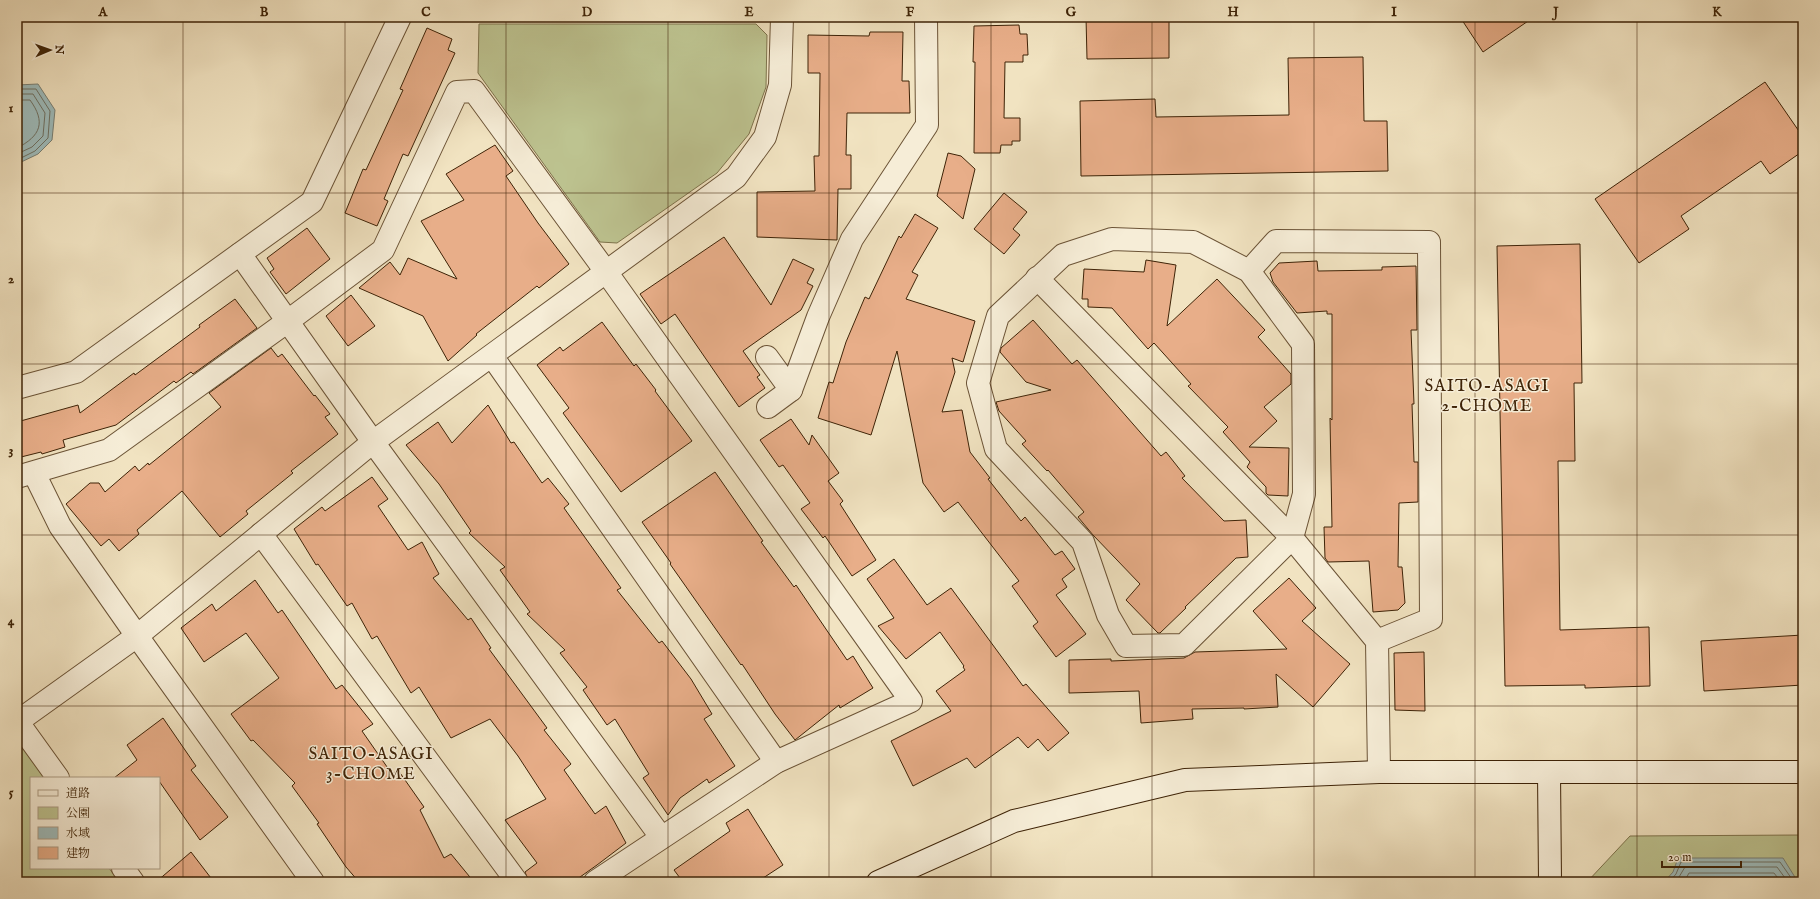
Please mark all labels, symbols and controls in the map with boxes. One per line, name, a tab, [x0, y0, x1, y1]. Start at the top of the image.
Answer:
text: A	[98, 4, 109, 21]
text: B	[260, 4, 269, 21]
text: C	[421, 4, 431, 21]
text: D	[582, 4, 593, 21]
text: E	[744, 4, 754, 21]
text: F	[906, 4, 915, 21]
text: G	[1066, 4, 1077, 21]
text: H	[1227, 4, 1239, 21]
text: I	[1391, 4, 1397, 21]
text: J	[1551, 4, 1559, 21]
text: K	[1712, 4, 1722, 21]
north arrow	[30, 30, 70, 70]
text: N	[52, 44, 66, 55]
text: 1	[9, 100, 14, 117]
text: 2	[8, 271, 14, 288]
district label: SAITO-ASAGI 2-CHOME	[1424, 376, 1550, 417]
text: 3	[9, 442, 14, 459]
text: 4	[8, 613, 15, 630]
district label: SAITO-ASAGI 3-CHOME	[308, 744, 434, 785]
legend	[30, 777, 160, 869]
text: 5	[9, 784, 14, 801]
text: 道路	[66, 786, 90, 801]
text: 公園	[66, 806, 90, 821]
text: 水域	[66, 826, 90, 841]
scale bar	[1662, 843, 1741, 869]
text: 建物	[66, 846, 90, 861]
text: 20 m	[1668, 850, 1691, 865]

